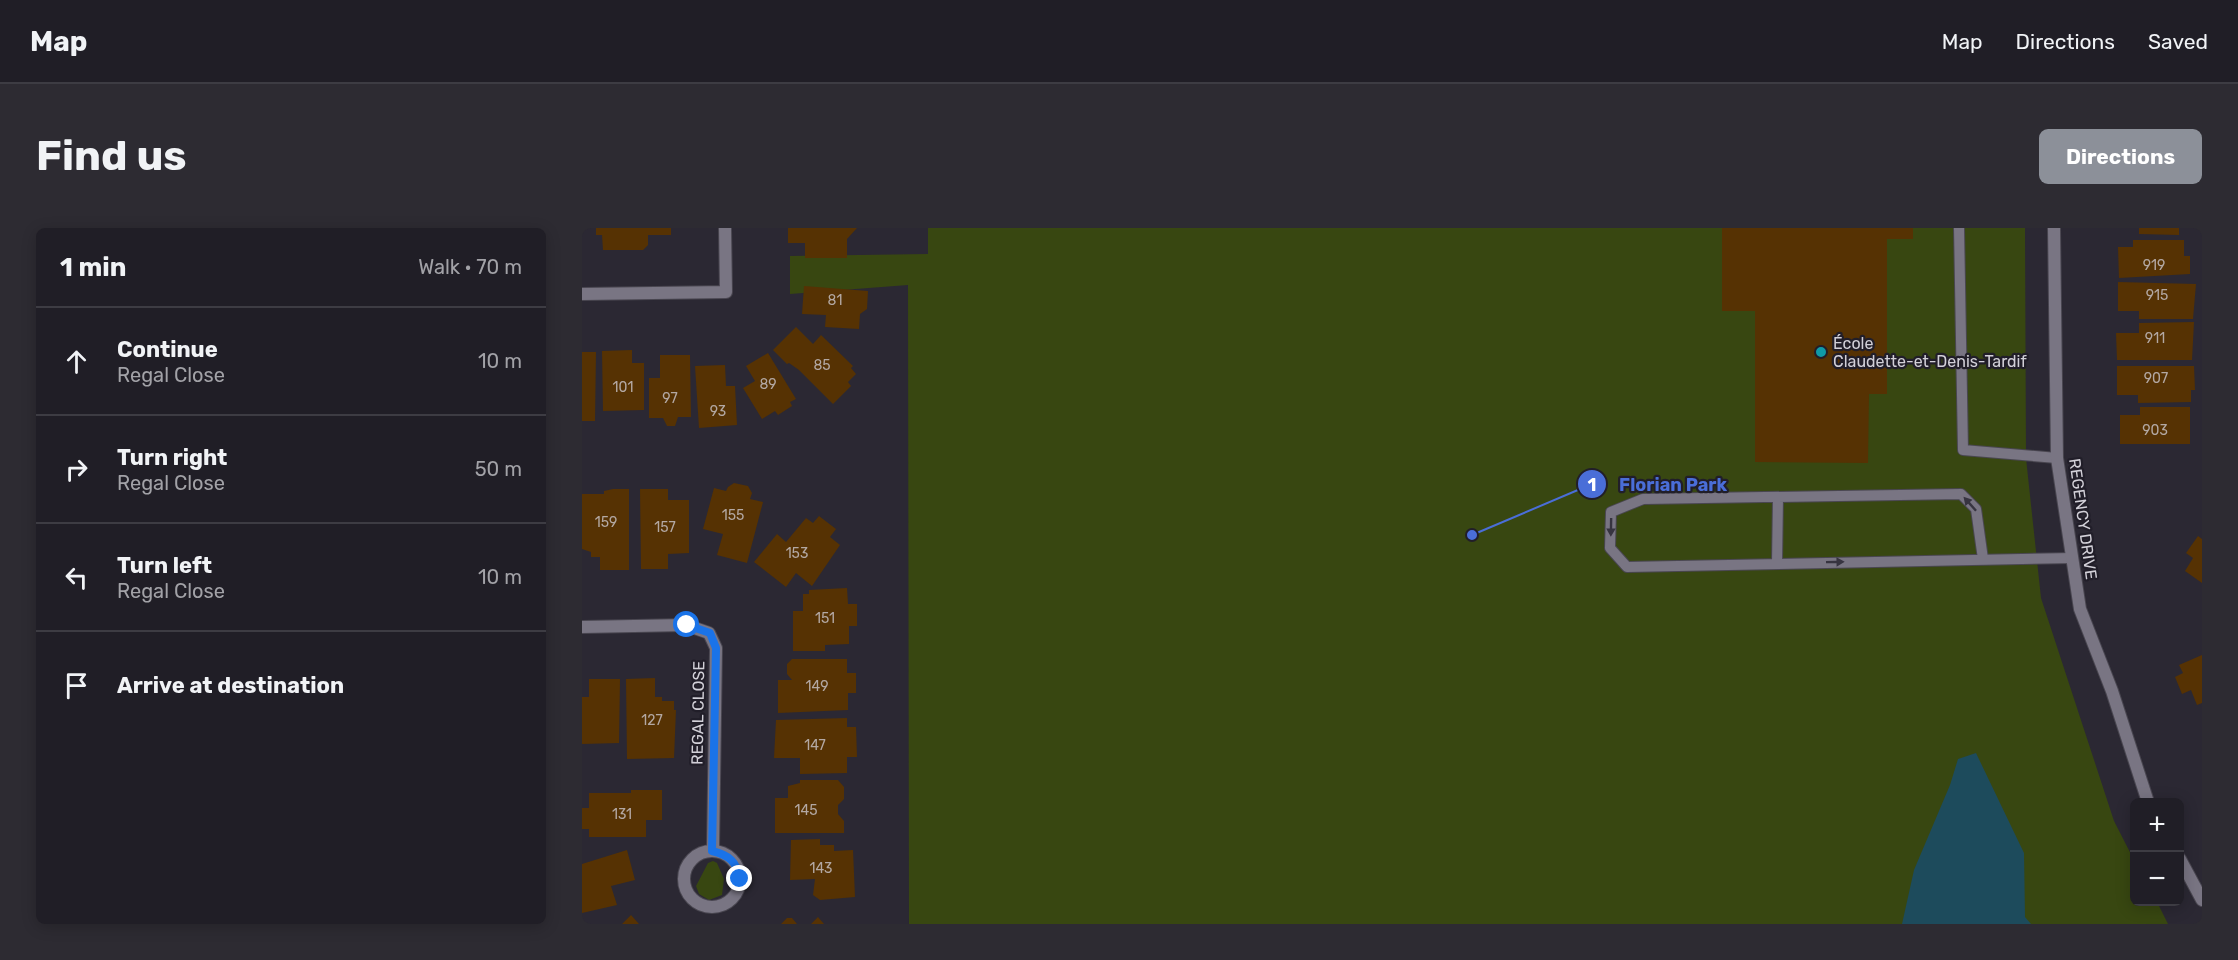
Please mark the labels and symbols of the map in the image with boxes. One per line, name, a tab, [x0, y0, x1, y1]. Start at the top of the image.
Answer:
house number: 919	[2143, 257, 2165, 274]
house number: 915	[2146, 287, 2168, 304]
house number: 81	[828, 292, 842, 309]
house number: 911	[2145, 330, 2165, 347]
place label: École Claudette-et-Denis-Tardif	[1833, 334, 2027, 371]
marker: École Claudette-et-Denis-Tardif	[1814, 345, 1828, 359]
house number: 85	[813, 357, 831, 374]
house number: 907	[2144, 370, 2168, 387]
house number: 89	[759, 376, 777, 393]
house number: 101	[613, 379, 633, 396]
house number: 97	[662, 390, 678, 407]
house number: 93	[710, 403, 726, 420]
house number: 903	[2142, 422, 2168, 439]
street label: REGENCY DRIVE	[2065, 457, 2101, 581]
callout: Florian Park	[1577, 466, 1739, 502]
text: 1	[1588, 474, 1596, 496]
text: Florian Park	[1619, 474, 1727, 496]
one-way arrow	[1963, 497, 1977, 512]
house number: 155	[722, 507, 744, 524]
house number: 159	[595, 514, 617, 531]
one-way arrow	[1606, 517, 1615, 536]
house number: 157	[654, 519, 676, 536]
house number: 153	[786, 545, 808, 562]
one-way arrow	[1826, 558, 1845, 567]
house number: 151	[815, 610, 835, 627]
route start	[673, 611, 699, 637]
street label: REGAL CLOSE	[688, 661, 708, 765]
house number: 149	[806, 678, 828, 695]
house number: 127	[641, 712, 663, 729]
house number: 147	[804, 737, 826, 754]
house number: 145	[794, 802, 818, 819]
house number: 131	[612, 806, 632, 823]
house number: 143	[809, 860, 833, 877]
route end	[726, 865, 752, 891]

